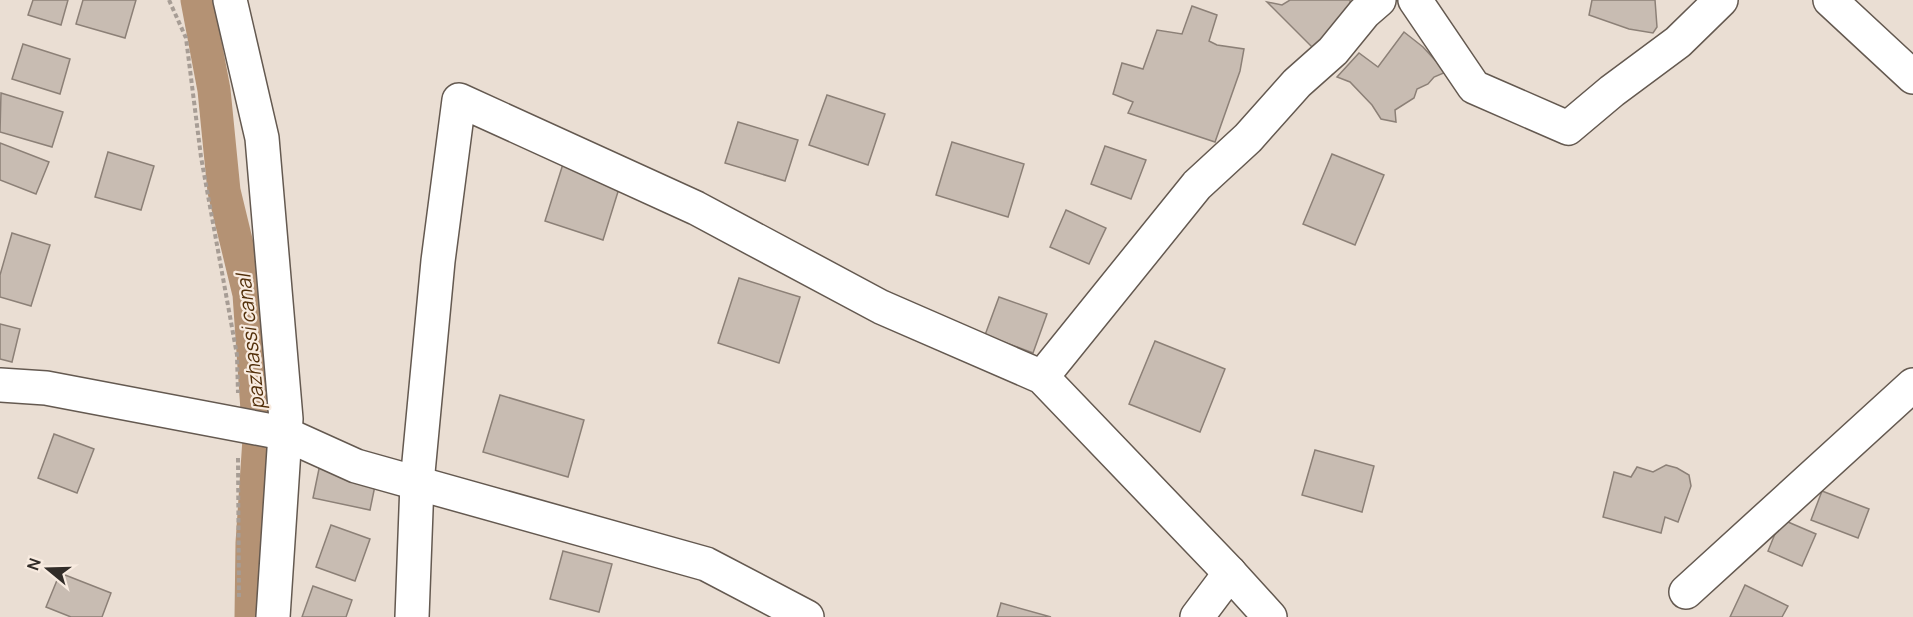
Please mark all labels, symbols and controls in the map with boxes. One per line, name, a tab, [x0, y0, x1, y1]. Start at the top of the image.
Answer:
water label: pazhassi canal	[229, 271, 271, 411]
north arrow	[18, 539, 78, 599]
text: N	[22, 555, 46, 573]

